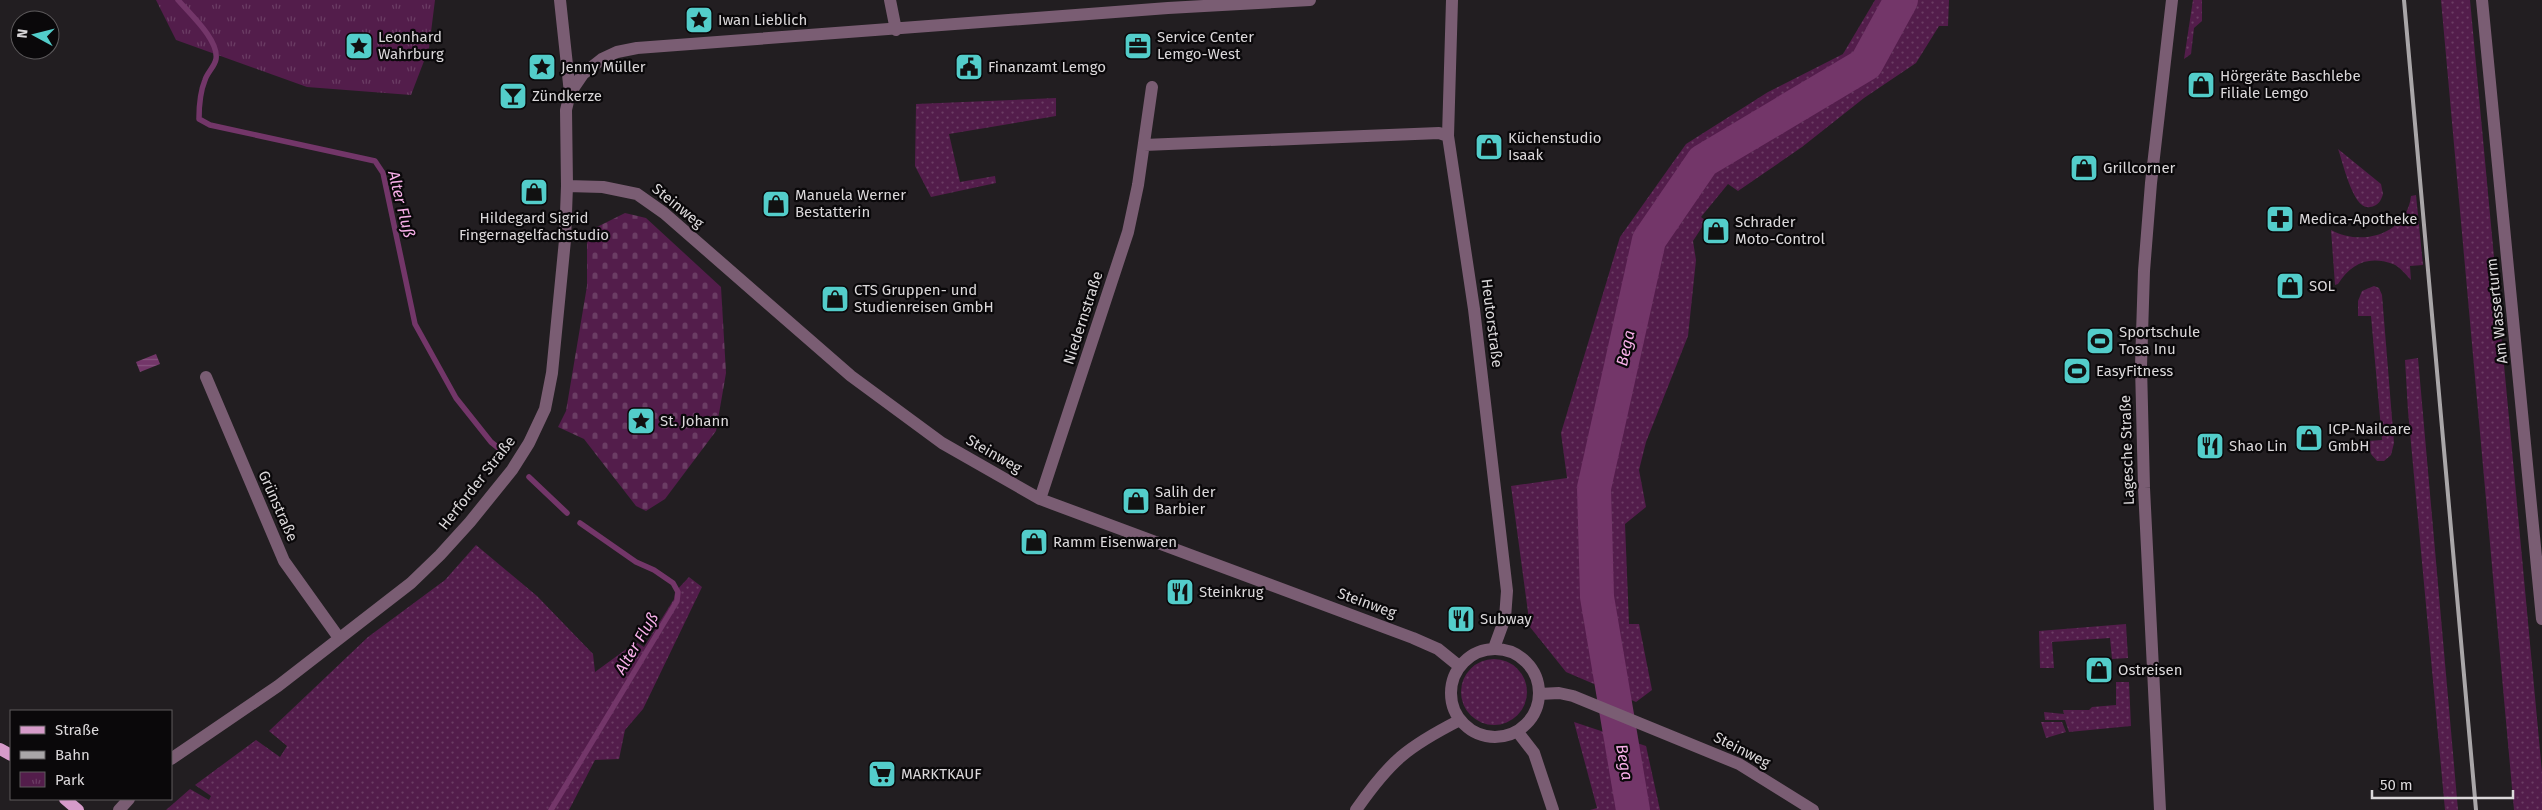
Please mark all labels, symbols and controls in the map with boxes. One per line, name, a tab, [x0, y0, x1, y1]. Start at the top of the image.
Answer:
place icon: Iwan Lieblich	[684, 5, 714, 35]
north arrow	[10, 10, 60, 60]
place label: Iwan Lieblich	[718, 11, 807, 29]
text: N	[14, 28, 32, 39]
place label: Leonhard Wahrburg	[378, 28, 444, 63]
place label: Service Center Lemgo-West	[1157, 28, 1254, 63]
place icon: Leonhard Wahrburg	[344, 31, 374, 61]
office icon: Service Center Lemgo-West	[1123, 31, 1153, 61]
place icon: Jenny Müller	[527, 52, 557, 82]
public building icon: Finanzamt Lemgo	[954, 52, 984, 82]
place label: Jenny Müller	[561, 58, 646, 76]
place label: Finanzamt Lemgo	[988, 58, 1106, 76]
place label: Hörgeräte Baschlebe Filiale Lemgo	[2220, 67, 2361, 102]
shop icon: Hörgeräte Baschlebe Filiale Lemgo	[2186, 70, 2216, 100]
bar icon: Zündkerze	[498, 81, 528, 111]
place label: Zündkerze	[532, 87, 602, 105]
place label: Küchenstudio Isaak	[1508, 129, 1601, 164]
shop icon: Küchenstudio Isaak	[1474, 132, 1504, 162]
shop icon: Grillcorner	[2069, 153, 2099, 183]
place label: Grillcorner	[2103, 159, 2176, 177]
water label: Alter Fluß	[384, 168, 419, 240]
shop icon: Hildegard Sigrid Fingernagelfachstudio	[519, 177, 549, 207]
street label: Steinweg	[649, 180, 708, 232]
place label: Manuela Werner Bestatterin	[795, 186, 906, 221]
shop icon: Manuela Werner Bestatterin	[761, 189, 791, 219]
pharmacy icon: Medica-Apotheke	[2265, 204, 2295, 234]
place label: Hildegard Sigrid Fingernagelfachstudio	[459, 209, 609, 244]
place label: Medica-Apotheke	[2299, 210, 2417, 228]
place label: Schrader Moto-Control	[1735, 213, 1826, 248]
shop icon: Schrader Moto-Control	[1701, 216, 1731, 246]
street label: Am Wasserturm	[2483, 257, 2511, 365]
street label: Niedernstraße	[1059, 269, 1107, 367]
shop icon: SOL	[2275, 271, 2305, 301]
street label: Heutorstraße	[1478, 277, 1506, 369]
place label: SOL	[2309, 277, 2336, 295]
place label: CTS Gruppen- und Studienreisen GmbH	[854, 281, 994, 316]
shop icon: CTS Gruppen- und Studienreisen GmbH	[820, 284, 850, 314]
place label: Sportschule Tosa Inu	[2119, 323, 2200, 358]
sports icon: Sportschule Tosa Inu	[2085, 326, 2115, 356]
water label: Bega	[1612, 328, 1639, 368]
sports icon: EasyFitness	[2062, 356, 2092, 386]
place label: EasyFitness	[2096, 362, 2173, 380]
street label: Lagesche Straße	[2116, 395, 2138, 505]
place icon: St. Johann	[626, 406, 656, 436]
place label: St. Johann	[660, 412, 729, 430]
place label: ICP-Nailcare GmbH	[2328, 420, 2411, 455]
shop icon: ICP-Nailcare GmbH	[2294, 423, 2324, 453]
street label: Steinweg	[963, 431, 1025, 477]
restaurant icon: Shao Lin	[2195, 431, 2225, 461]
street label: Herforder Straße	[435, 432, 519, 534]
place label: Shao Lin	[2229, 437, 2287, 455]
street label: Grünstraße	[254, 468, 302, 544]
place label: Salih der Barbier	[1155, 483, 1216, 518]
shop icon: Salih der Barbier	[1121, 486, 1151, 516]
shop icon: Ramm Eisenwaren	[1019, 527, 1049, 557]
place label: Ramm Eisenwaren	[1053, 533, 1177, 551]
restaurant icon: Steinkrug	[1165, 577, 1195, 607]
place label: Steinkrug	[1199, 583, 1264, 601]
street label: Steinweg	[1335, 584, 1399, 622]
restaurant icon: Subway	[1446, 604, 1476, 634]
water label: Alter Fluß	[610, 609, 662, 678]
place label: Subway	[1480, 610, 1532, 628]
shop icon: Ostreisen	[2084, 655, 2114, 685]
place label: Ostreisen	[2118, 661, 2183, 679]
legend	[10, 710, 172, 800]
text: Straße	[55, 721, 99, 739]
street label: Steinweg	[1711, 728, 1774, 772]
water label: Bega	[1612, 743, 1637, 782]
text: Bahn	[55, 746, 90, 764]
supermarket icon: MARKTKAUF	[867, 759, 897, 789]
place label: MARKTKAUF	[901, 765, 982, 783]
scale bar	[2372, 768, 2513, 800]
text: Park	[55, 771, 85, 789]
text: 50 m	[2380, 776, 2413, 794]

